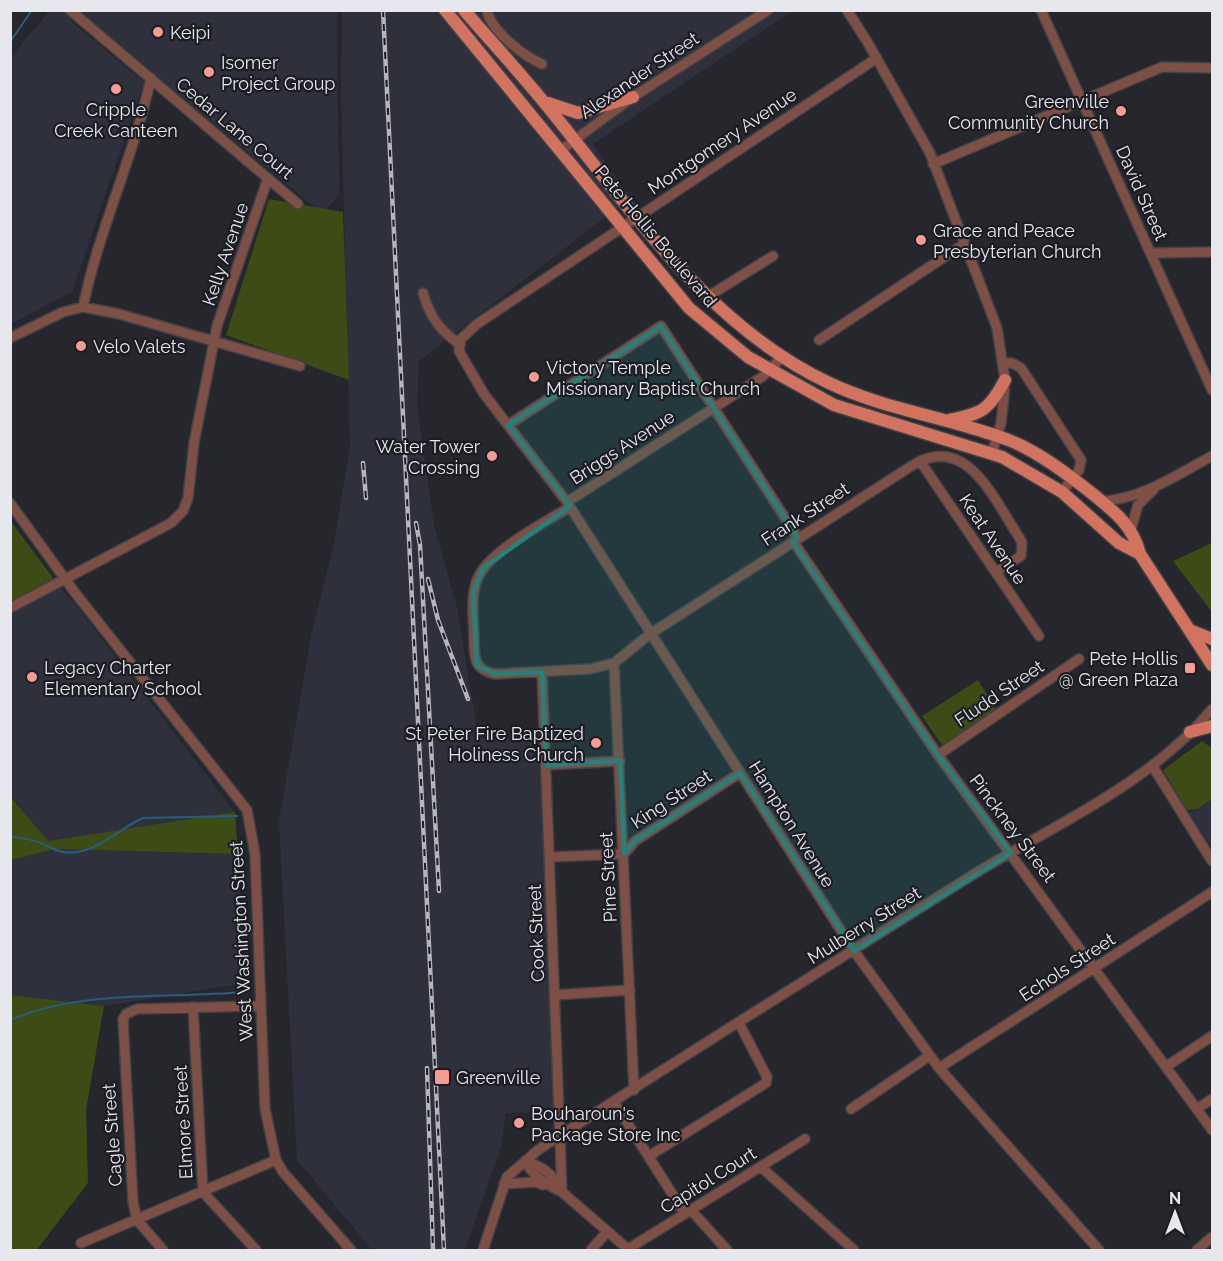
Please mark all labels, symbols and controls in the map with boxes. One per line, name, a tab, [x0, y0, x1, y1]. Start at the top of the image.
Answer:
place label: Keipi	[170, 22, 211, 43]
marker: Keipi	[151, 25, 165, 39]
street label: Alexander Street	[576, 28, 702, 122]
place label: Isomer Project Group	[221, 52, 335, 94]
marker: Isomer Project Group	[202, 65, 216, 79]
street label: Cedar Lane Court	[172, 73, 298, 183]
marker: Cripple Creek Canteen	[109, 82, 123, 96]
street label: Montgomery Avenue	[644, 83, 801, 198]
place label: Greenville Community Church	[948, 91, 1109, 133]
place label: Cripple Creek Canteen	[54, 99, 178, 141]
marker: Greenville Community Church	[1114, 104, 1128, 118]
street label: David Street	[1112, 142, 1172, 244]
street label: Pete Hollis Boulevard	[591, 161, 721, 311]
street label: Kelly Avenue	[198, 199, 253, 308]
place label: Grace and Peace Presbyterian Church	[933, 220, 1102, 262]
marker: Grace and Peace Presbyterian Church	[914, 233, 928, 247]
place label: Velo Valets	[93, 336, 186, 357]
marker: Velo Valets	[74, 339, 88, 353]
place label: Victory Temple Missionary Baptist Church	[546, 357, 760, 399]
marker: Victory Temple Missionary Baptist Church	[527, 370, 541, 384]
street label: Briggs Avenue	[566, 405, 679, 489]
place label: Water Tower Crossing	[375, 436, 481, 478]
marker: Water Tower Crossing	[485, 449, 499, 463]
street label: Frank Street	[757, 478, 853, 550]
street label: Keat Avenue	[955, 490, 1031, 589]
place label: Pete Hollis @ Green Plaza	[1059, 648, 1178, 690]
street label: Fludd Street	[950, 655, 1048, 731]
place label: Legacy Charter Elementary School	[44, 657, 202, 699]
marker: Pete Hollis @ Green Plaza	[1183, 661, 1197, 675]
marker: Legacy Charter Elementary School	[25, 670, 39, 684]
place label: St Peter Fire Baptized Holiness Church	[405, 723, 584, 765]
marker: St Peter Fire Baptized Holiness Church	[589, 736, 603, 750]
street label: Hampton Avenue	[745, 757, 839, 891]
street label: King Street	[627, 765, 715, 833]
street label: Pinckney Street	[966, 770, 1060, 886]
street label: Pine Street	[595, 831, 621, 923]
street label: West Washington Street	[225, 840, 257, 1042]
street label: Mulberry Street	[804, 882, 924, 968]
street label: Cook Street	[524, 884, 548, 982]
street label: Echols Street	[1015, 928, 1119, 1006]
street label: Elmore Street	[170, 1064, 196, 1180]
place label: Greenville	[456, 1067, 541, 1088]
marker: Greenville	[433, 1068, 451, 1086]
street label: Cagle Street	[98, 1083, 126, 1187]
place label: Bouharoun's Package Store Inc	[531, 1103, 681, 1145]
marker: Bouharoun's Package Store Inc	[512, 1116, 526, 1130]
street label: Capitol Court	[656, 1142, 760, 1218]
north arrow	[1145, 1183, 1205, 1243]
text: N	[1169, 1189, 1181, 1208]

